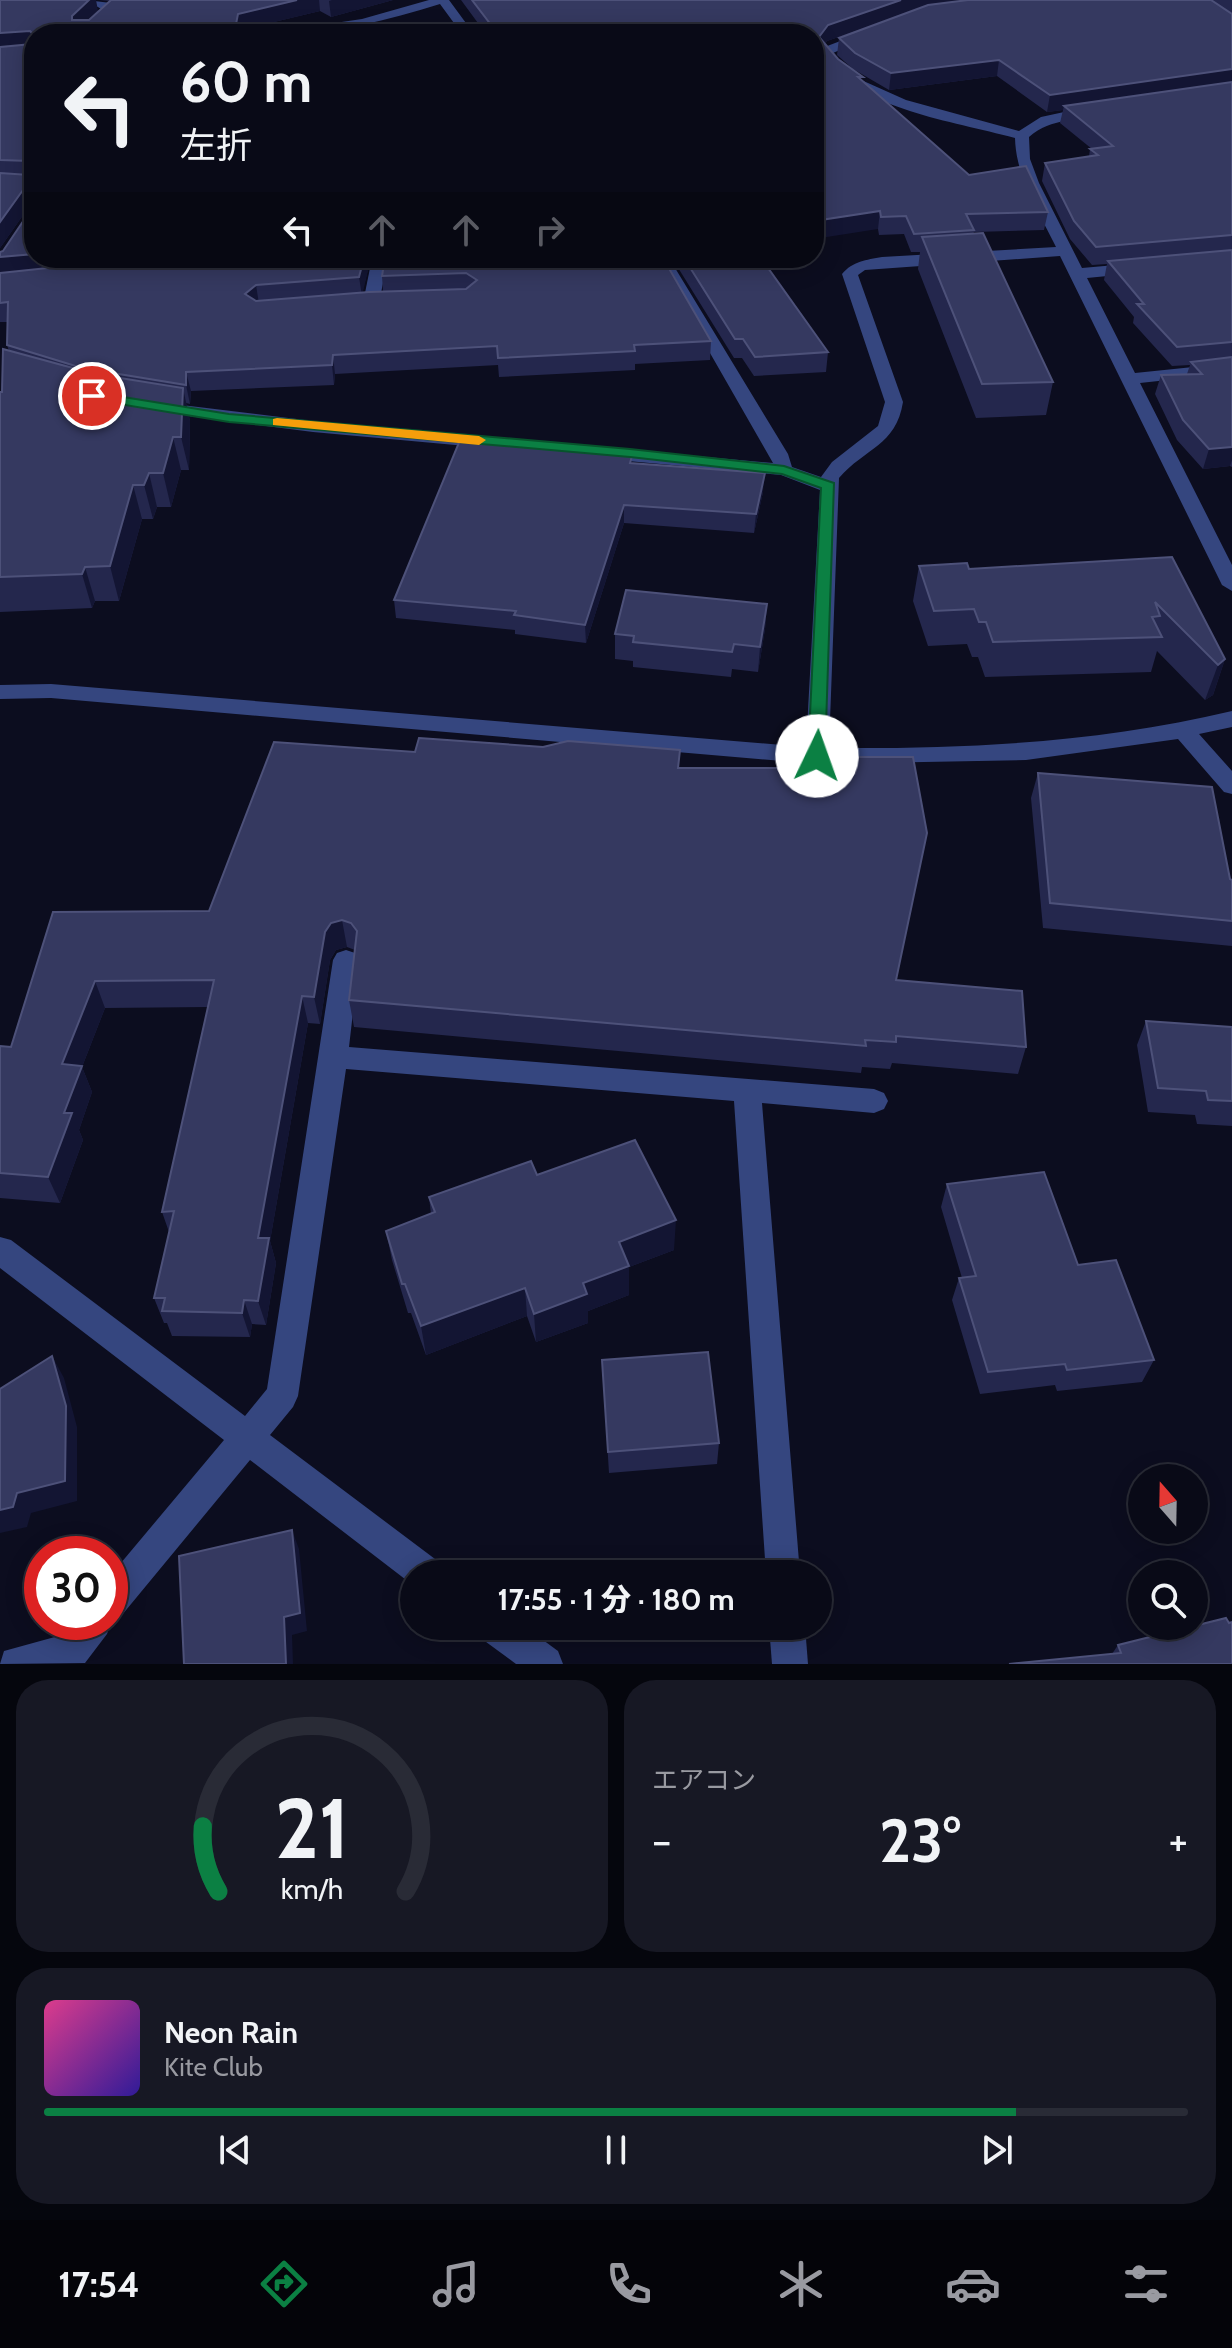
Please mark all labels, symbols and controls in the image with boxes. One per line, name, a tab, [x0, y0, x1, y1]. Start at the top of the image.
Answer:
text: 60 m	[180, 48, 312, 116]
icon: left	[48, 56, 152, 160]
text: 左折	[180, 123, 252, 167]
icon: left	[276, 208, 320, 252]
icon: ahead	[360, 208, 404, 252]
icon: ahead	[444, 208, 488, 252]
icon: right	[528, 208, 572, 252]
pin	[58, 362, 126, 430]
icon: arrive	[70, 374, 114, 418]
position arrow	[775, 714, 859, 798]
north arrow	[1128, 1464, 1208, 1544]
map controls	[1128, 1464, 1208, 1640]
speed limit sign: 30	[24, 1536, 128, 1640]
button: search	[1128, 1560, 1208, 1640]
text: 17:55 · 1 分 · 180 m	[497, 1581, 735, 1618]
text: エアコン	[652, 1764, 756, 1796]
text: 21	[275, 1778, 349, 1879]
text: 23°	[879, 1804, 961, 1877]
text: −	[652, 1814, 671, 1867]
text: +	[1169, 1814, 1188, 1867]
text: km/h	[281, 1871, 343, 1906]
text: Neon Rain	[164, 2014, 298, 2051]
text: Kite Club	[164, 2051, 263, 2083]
icon: previous	[213, 2128, 257, 2172]
icon: pause	[594, 2128, 638, 2172]
icon: next	[975, 2128, 1019, 2172]
icon: directions	[256, 2256, 312, 2312]
icon: music	[428, 2256, 484, 2312]
icon: phone	[601, 2256, 657, 2312]
icon: climate	[773, 2256, 829, 2312]
icon: car	[945, 2256, 1001, 2312]
icon: filters	[1118, 2256, 1174, 2312]
text: 17:54	[58, 2262, 140, 2306]

